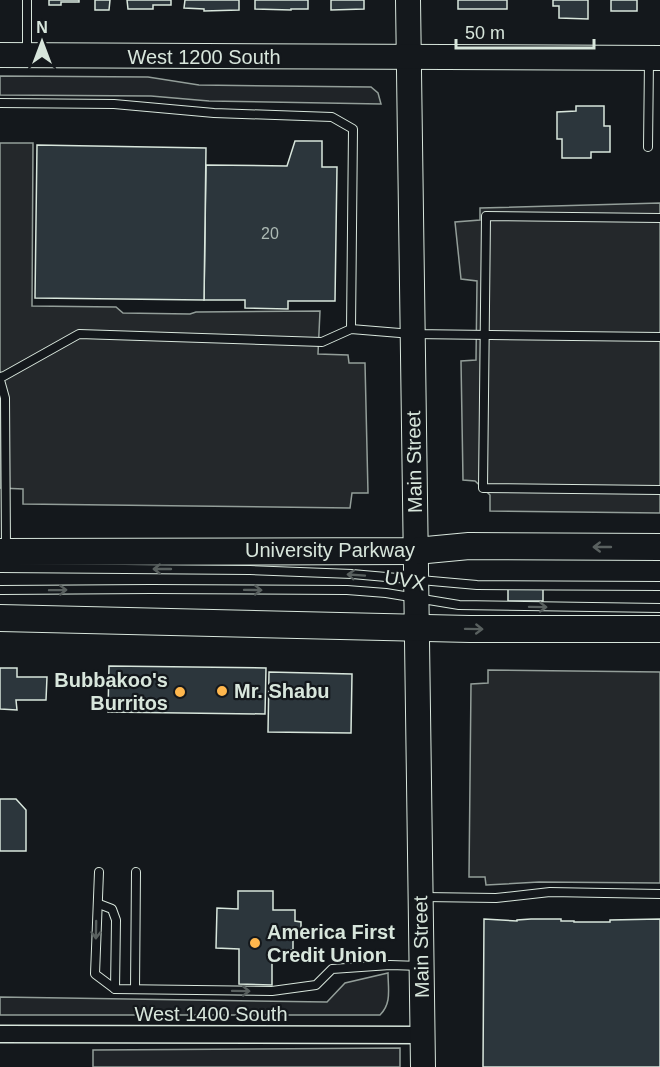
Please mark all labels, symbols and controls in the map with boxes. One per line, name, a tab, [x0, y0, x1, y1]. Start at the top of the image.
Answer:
north arrow	[12, 12, 72, 72]
scale bar	[456, 12, 594, 50]
text: N	[36, 19, 48, 36]
text: 50 m	[465, 23, 505, 43]
street label: West 1200 South	[127, 46, 281, 68]
house number: 20	[261, 225, 279, 242]
street label: Main Street	[402, 410, 426, 513]
street label: University Parkway	[245, 539, 415, 561]
one-way arrow	[592, 541, 612, 553]
one-way arrow	[152, 563, 172, 575]
street label: UVX	[383, 566, 427, 594]
one-way arrow	[347, 569, 367, 580]
one-way arrow	[48, 584, 68, 595]
one-way arrow	[243, 584, 263, 595]
one-way arrow	[528, 601, 548, 612]
one-way arrow	[464, 623, 483, 635]
place label: Bubbakoo's Burritos	[54, 669, 168, 714]
place label: Mr. Shabu	[234, 680, 330, 702]
marker: Mr. Shabu	[215, 684, 229, 698]
marker: Bubbakoo's Burritos	[173, 685, 187, 699]
street label: Main Street	[409, 895, 433, 998]
one-way arrow	[90, 919, 102, 939]
place label: America First Credit Union	[267, 921, 395, 966]
marker: America First Credit Union	[248, 936, 262, 950]
one-way arrow	[231, 985, 251, 997]
street label: West 1400 South	[134, 1003, 288, 1025]

